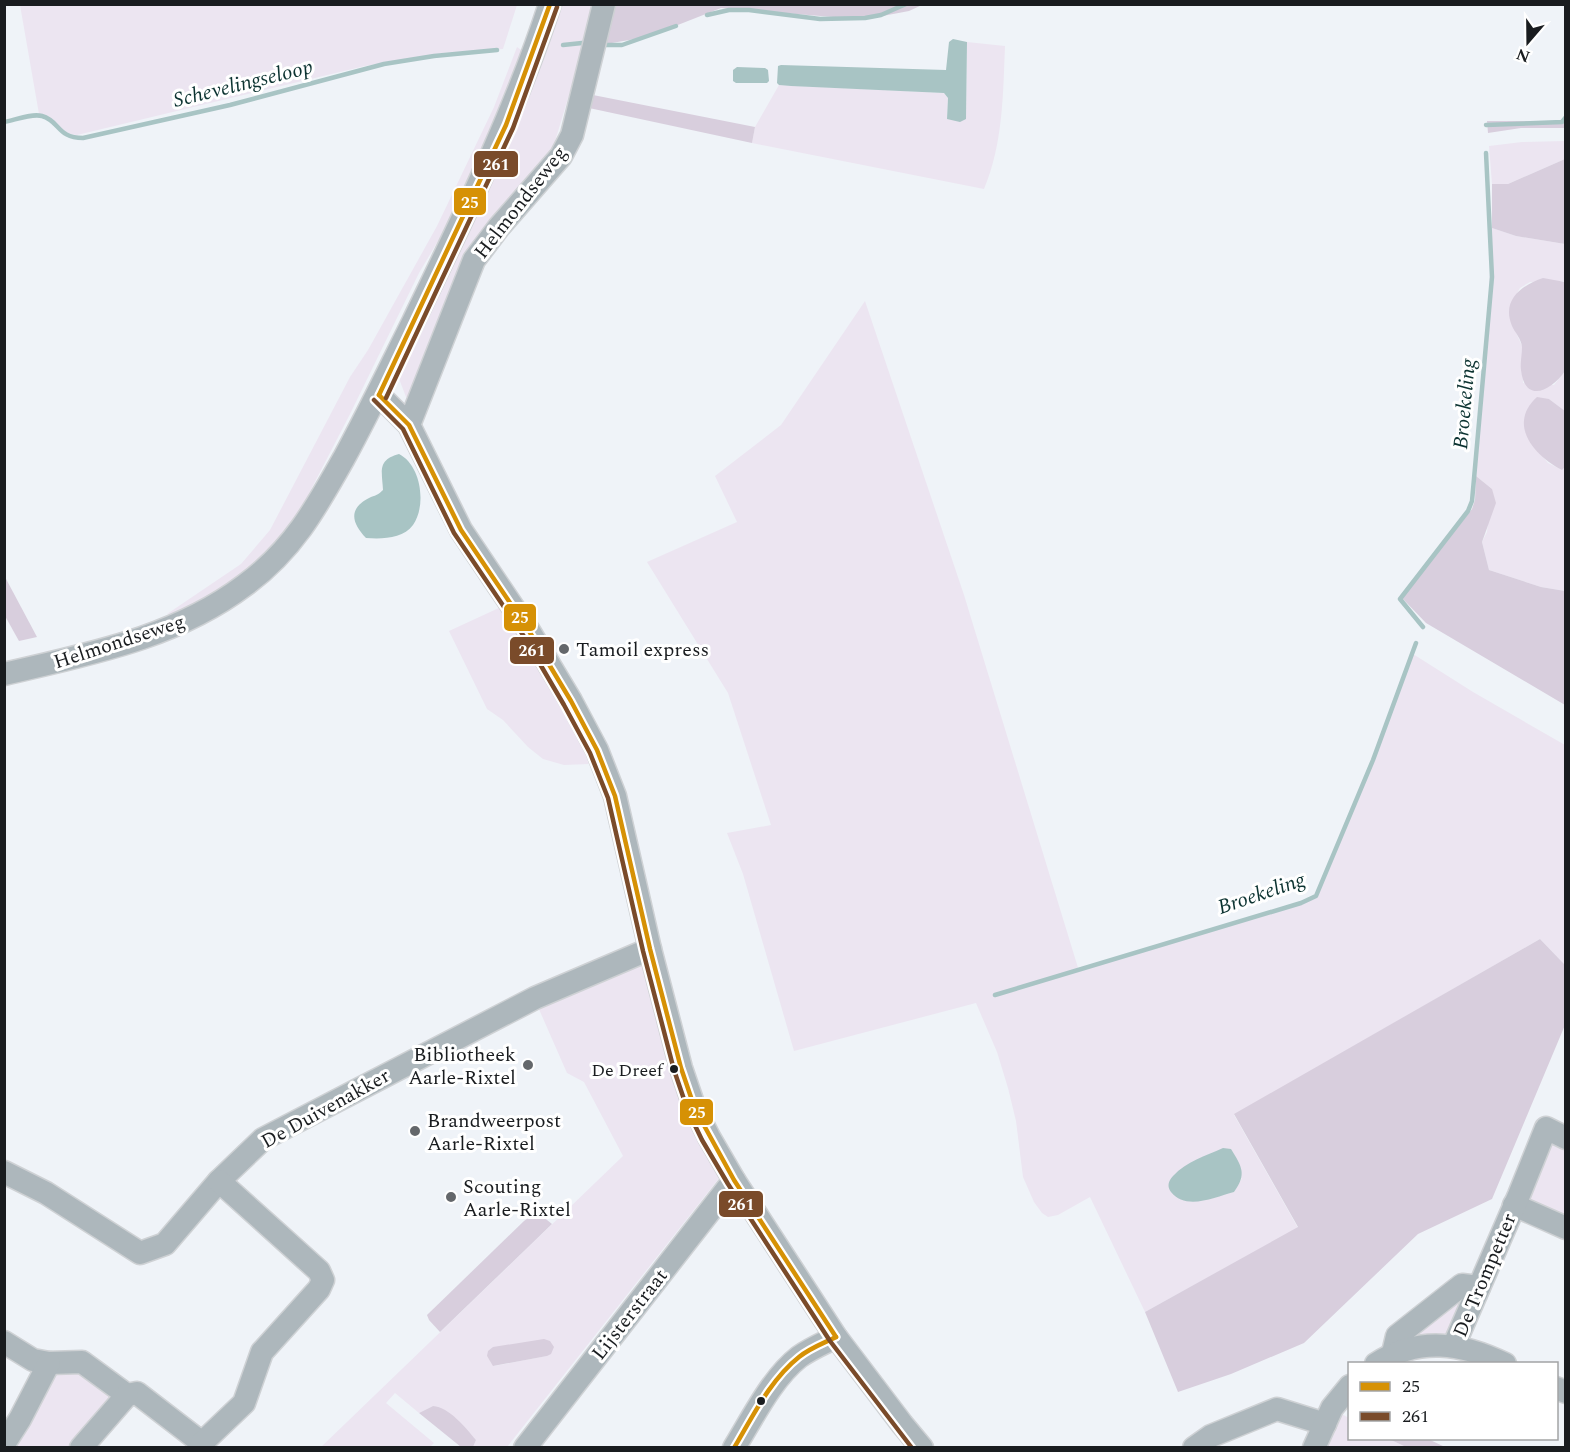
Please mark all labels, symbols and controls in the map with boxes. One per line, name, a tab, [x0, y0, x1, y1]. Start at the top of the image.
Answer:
north arrow	[1498, 12, 1558, 72]
text: N	[1513, 42, 1533, 69]
water label: Schevelingseloop	[170, 51, 317, 117]
street label: Helmondseweg	[467, 140, 575, 266]
line badge: 261	[473, 150, 519, 178]
text: 261	[483, 153, 509, 177]
line badge: 25	[453, 187, 487, 216]
text: 25	[461, 191, 479, 215]
water label: Broekeling	[1445, 357, 1485, 451]
line badge: 25	[503, 603, 537, 632]
text: 25	[511, 606, 529, 630]
street label: Helmondseweg	[50, 607, 189, 677]
place label: Tamoil express	[576, 635, 709, 665]
line badge: 261	[509, 636, 555, 665]
text: 261	[519, 639, 545, 663]
marker: Tamoil express	[557, 642, 571, 656]
water label: Broekeling	[1213, 864, 1310, 924]
place label: Bibliotheek Aarle-Rixtel	[408, 1040, 516, 1093]
place label: De Dreef	[591, 1057, 665, 1084]
marker: Bibliotheek Aarle-Rixtel	[521, 1058, 535, 1072]
street label: De Duivenakker	[256, 1061, 395, 1157]
marker: De Dreef	[668, 1063, 680, 1075]
line badge: 25	[679, 1098, 714, 1126]
text: 25	[688, 1101, 706, 1125]
place label: Brandweerpost Aarle-Rixtel	[427, 1106, 561, 1159]
marker: Brandweerpost Aarle-Rixtel	[408, 1124, 422, 1138]
place label: Scouting Aarle-Rixtel	[463, 1172, 571, 1225]
marker: Scouting Aarle-Rixtel	[444, 1190, 458, 1204]
line badge: 261	[718, 1190, 764, 1218]
text: 261	[728, 1193, 754, 1217]
street label: De Trompetter	[1445, 1209, 1525, 1342]
street label: Lijsterstraat	[584, 1263, 675, 1367]
legend	[1348, 1362, 1558, 1440]
text: 25	[1402, 1373, 1420, 1400]
unlabelled marker	[755, 1395, 767, 1407]
text: 261	[1402, 1403, 1429, 1430]

